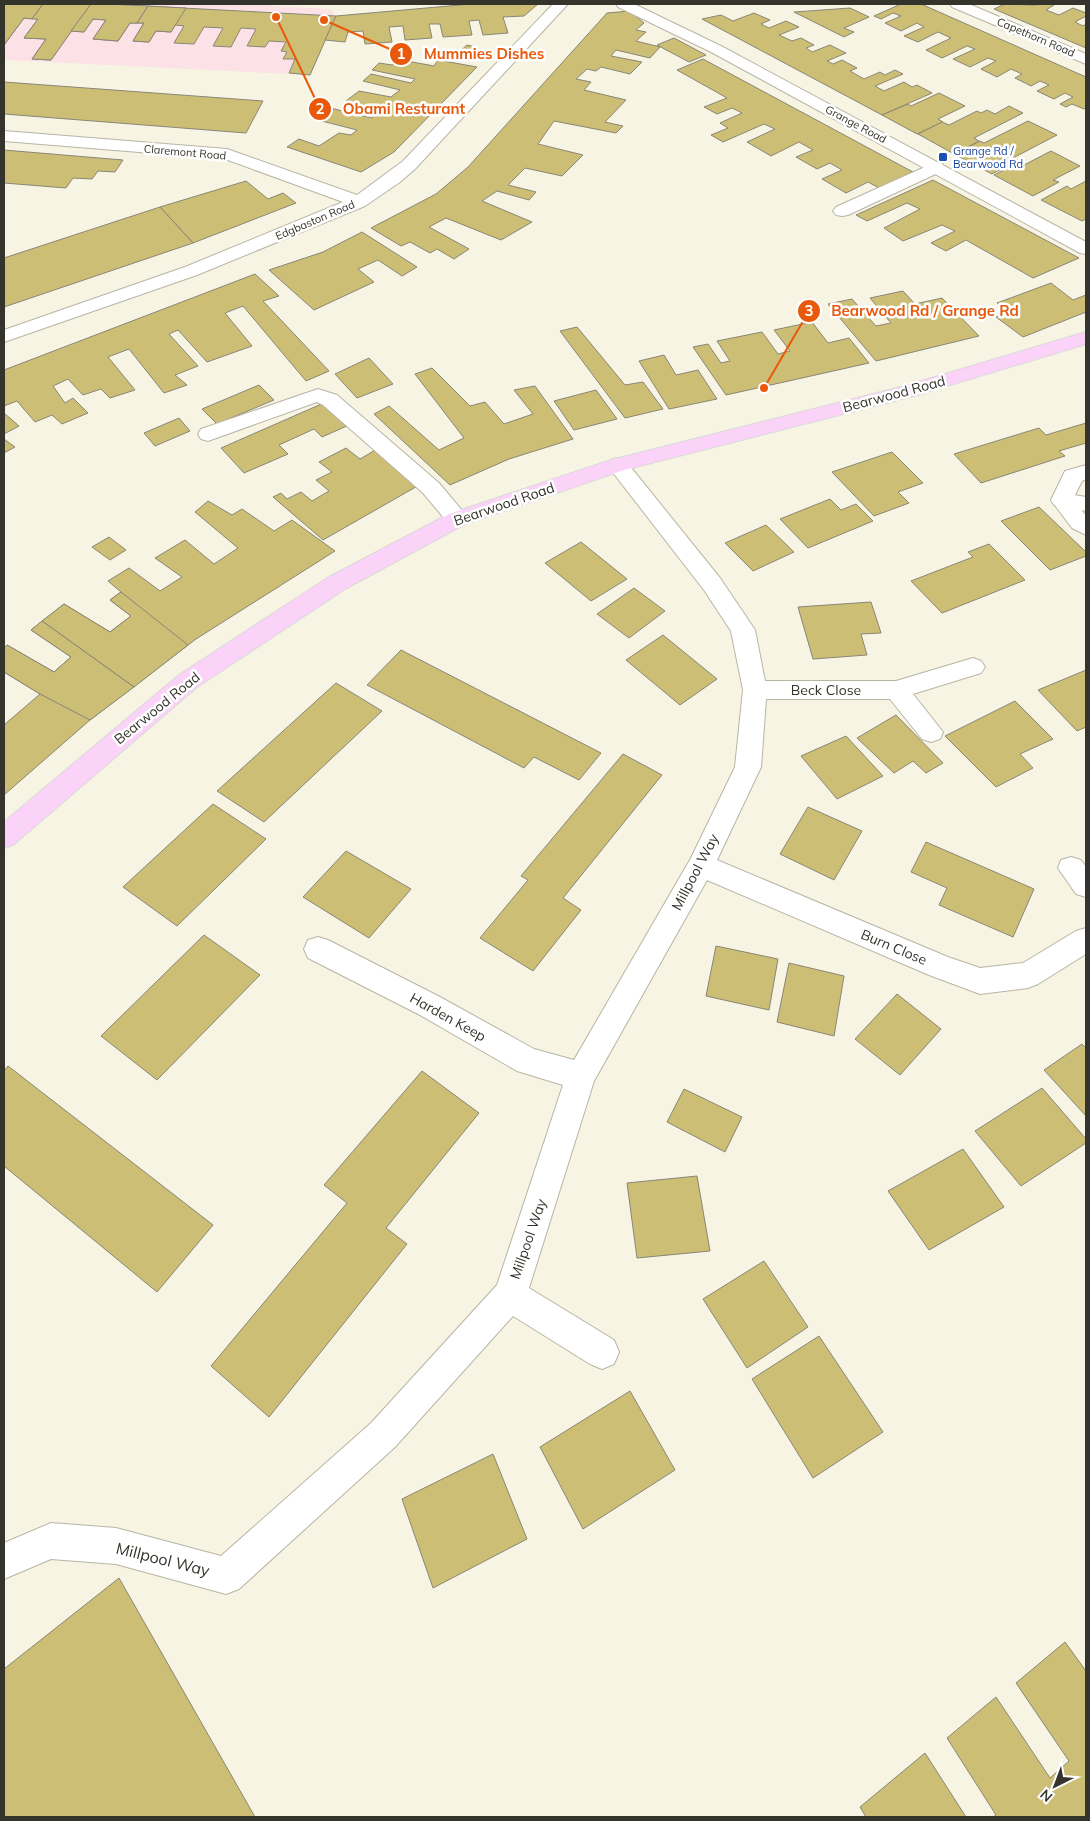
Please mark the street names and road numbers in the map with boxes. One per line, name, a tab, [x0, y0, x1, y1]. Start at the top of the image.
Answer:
street label: Capethorn Road	[995, 14, 1077, 60]
street label: Grange Road	[823, 102, 889, 146]
street label: Claremont Road	[143, 141, 227, 163]
street label: Edgbaston Road	[273, 197, 357, 243]
street label: Bearwood Road	[841, 372, 947, 416]
street label: Bearwood Road	[451, 478, 557, 530]
street label: Bearwood Road	[110, 668, 204, 748]
street label: Beck Close	[791, 681, 861, 699]
street label: Millpool Way	[667, 830, 723, 913]
street label: Burn Close	[858, 925, 930, 969]
street label: Harden Keep	[407, 989, 489, 1045]
street label: Millpool Way	[506, 1196, 550, 1282]
street label: Millpool Way	[114, 1538, 212, 1580]

